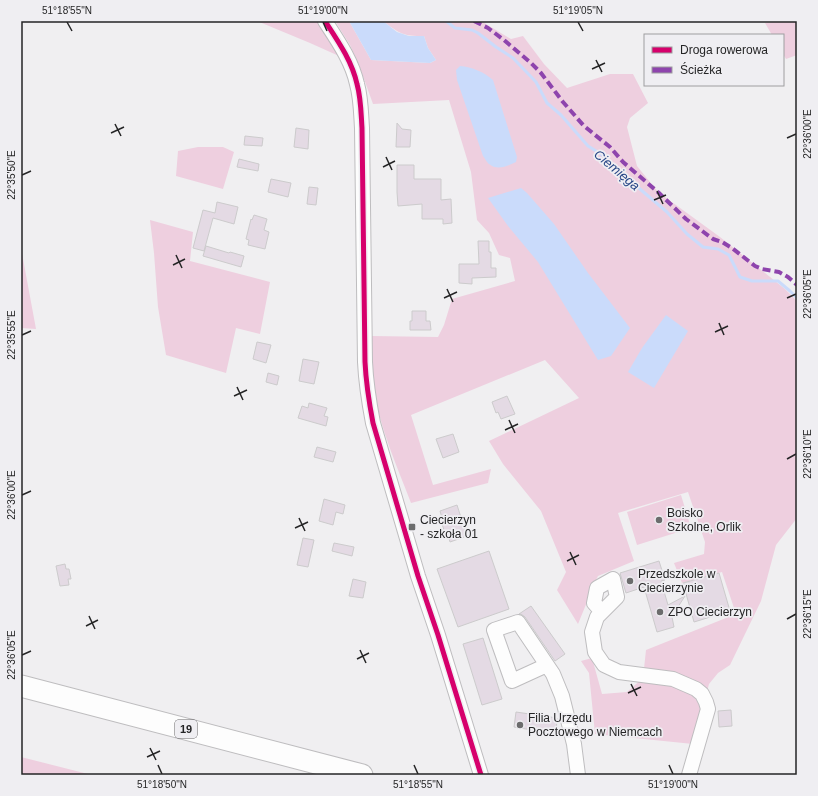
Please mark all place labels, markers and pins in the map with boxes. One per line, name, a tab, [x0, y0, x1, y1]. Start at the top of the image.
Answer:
place label: Boisko Szkolne, Orlik	[667, 506, 742, 534]
place label: Ciecierzyn - szkoła 01	[420, 513, 478, 541]
marker: Boisko Szkolne, Orlik	[654, 515, 664, 525]
marker: Ciecierzyn - szkoła 01	[407, 522, 417, 532]
place label: Przedszkole w Ciecierzynie	[638, 567, 716, 595]
marker: Przedszkole w Ciecierzynie	[625, 576, 635, 586]
place label: ZPO Ciecierzyn	[668, 605, 752, 619]
marker: ZPO Ciecierzyn	[655, 607, 665, 617]
place label: Filia Urzędu Pocztowego w Niemcach	[528, 711, 662, 739]
marker: Filia Urzędu Pocztowego w Niemcach	[515, 720, 525, 730]

